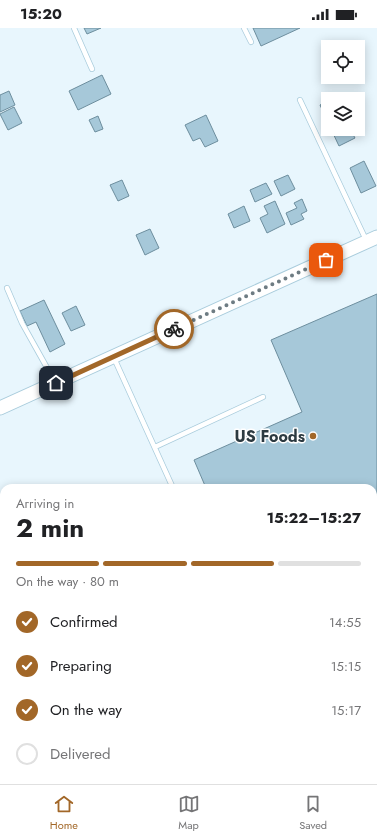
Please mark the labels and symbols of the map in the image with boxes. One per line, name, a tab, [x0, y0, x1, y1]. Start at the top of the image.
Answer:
pin	[309, 243, 343, 277]
courier	[154, 309, 194, 349]
pin	[39, 366, 73, 400]
place label: US Foods	[235, 425, 305, 448]
marker: US Foods	[308, 431, 318, 441]

